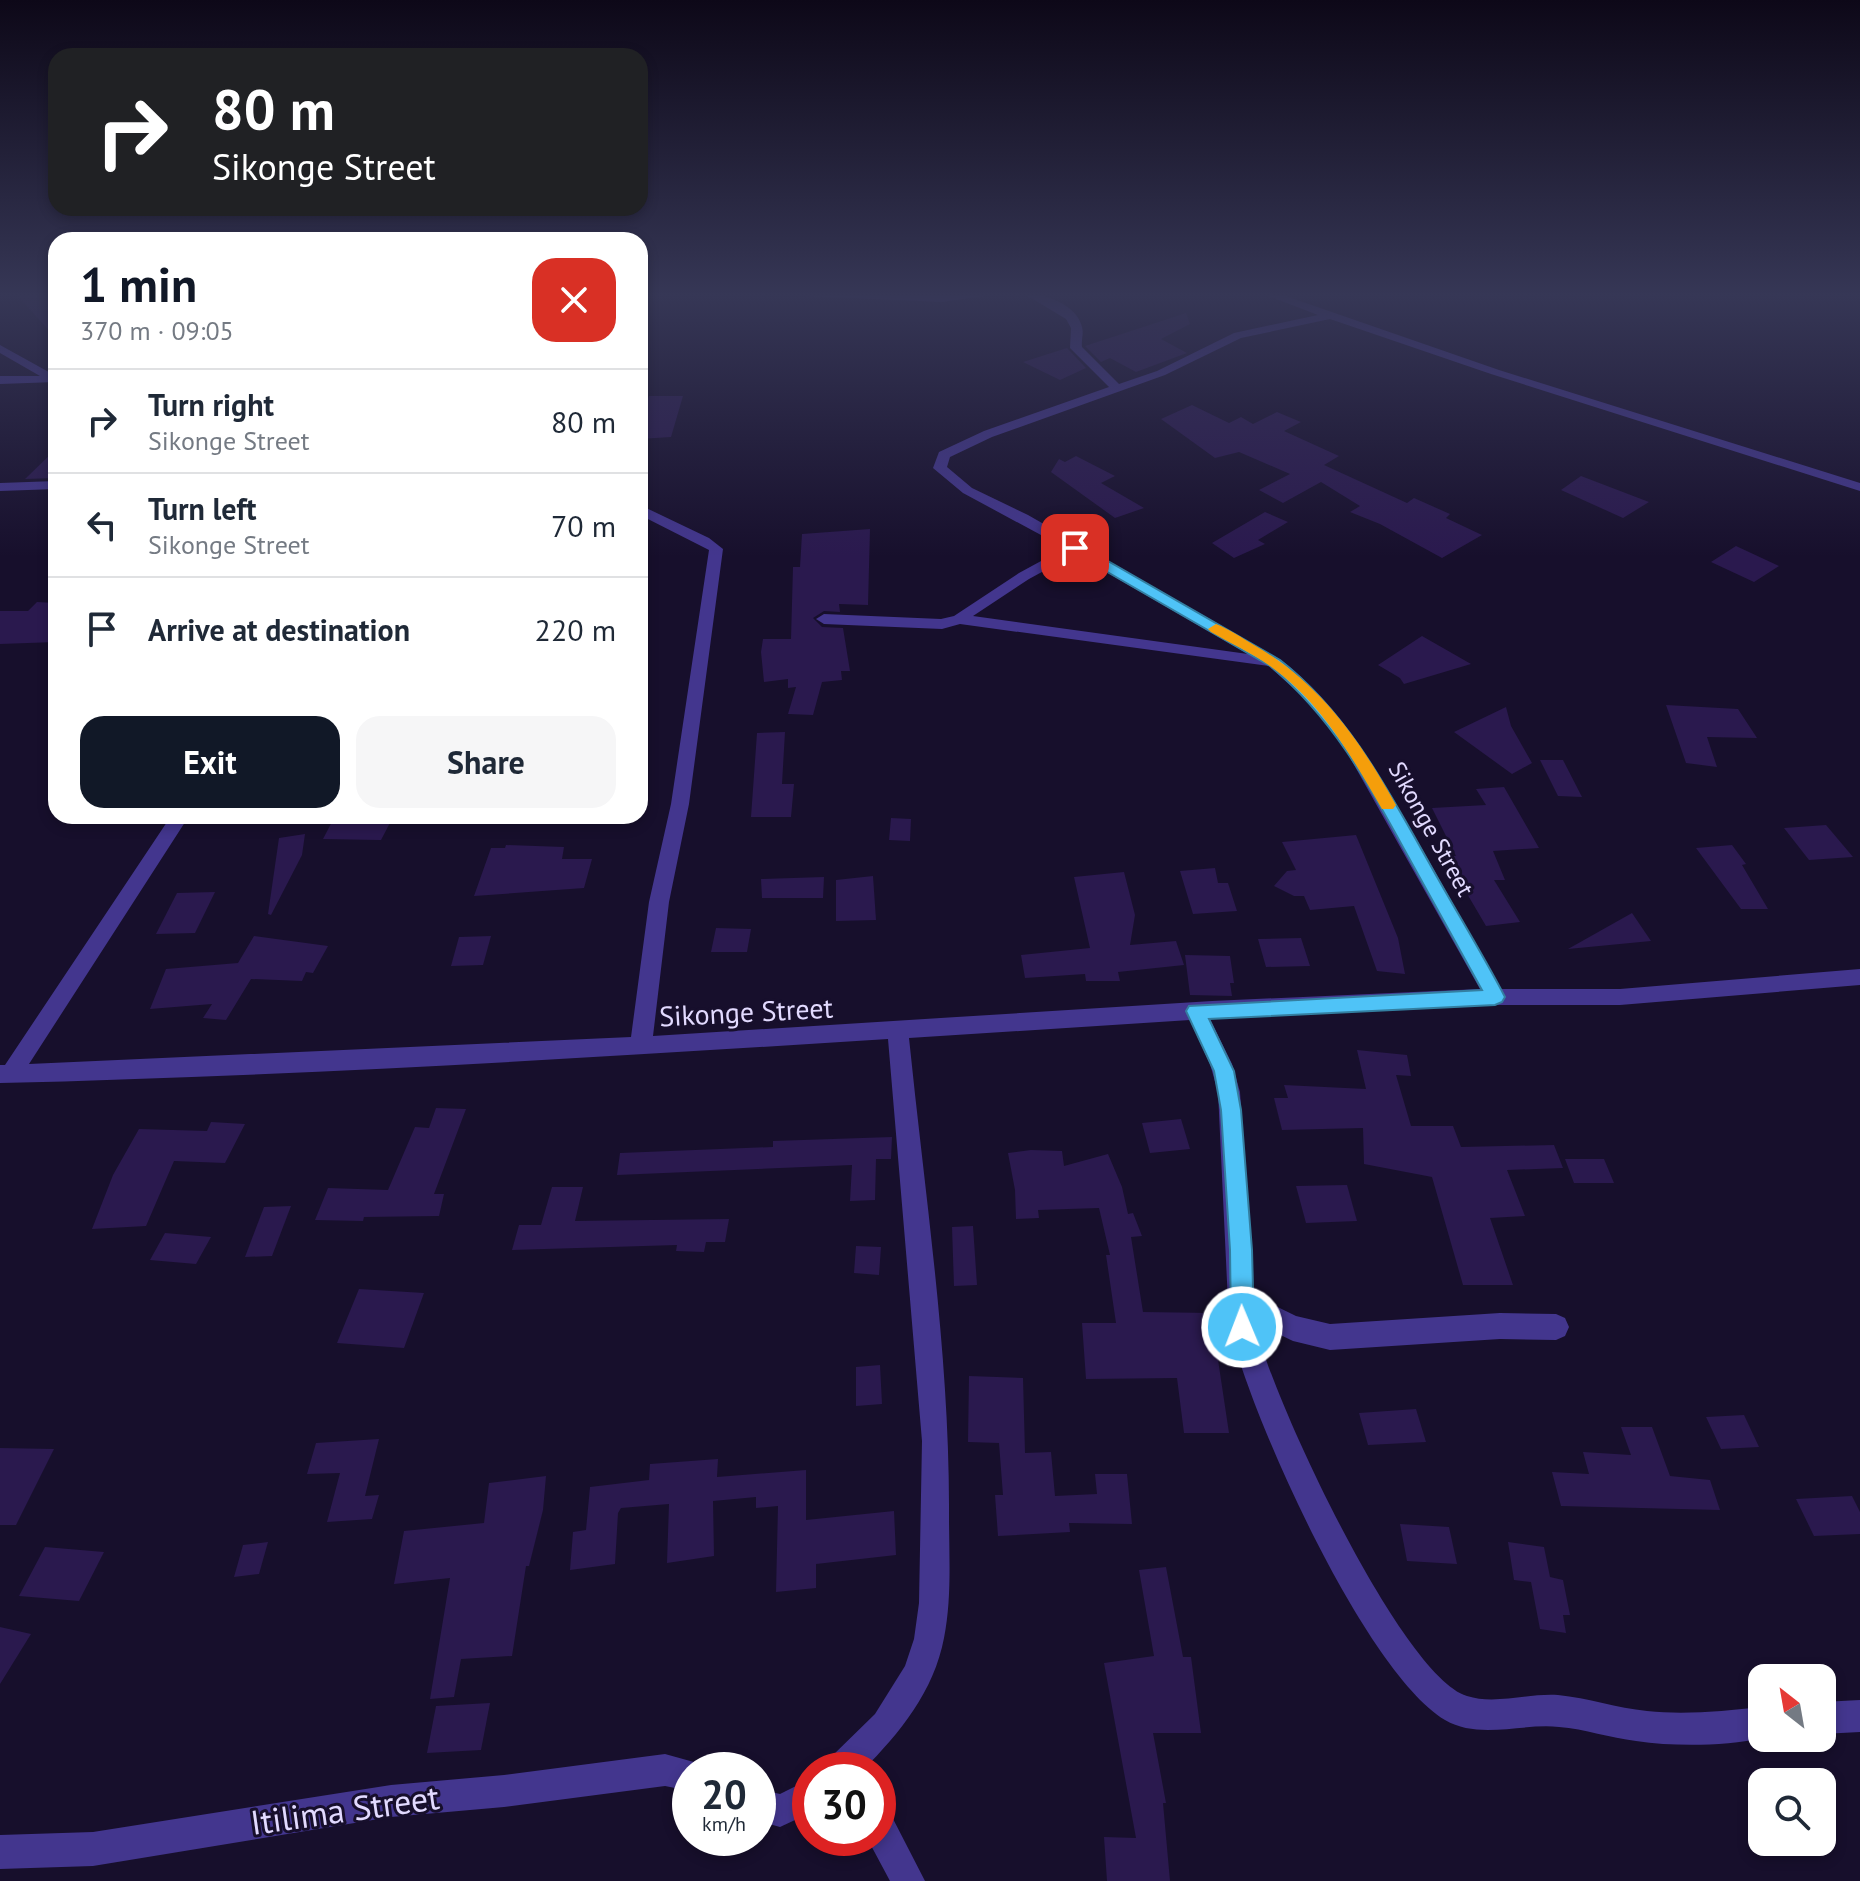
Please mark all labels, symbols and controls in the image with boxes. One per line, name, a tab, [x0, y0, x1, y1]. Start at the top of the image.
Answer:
text: 80 m	[212, 73, 335, 145]
icon: right	[80, 80, 184, 184]
text: Sikonge Street	[212, 143, 436, 190]
text: 1 min	[80, 253, 197, 315]
button: close	[532, 258, 616, 342]
text: 370 m · 09:05	[80, 314, 234, 347]
text: Turn right	[148, 385, 274, 424]
icon: right	[80, 399, 124, 443]
text: 80 m	[551, 402, 616, 441]
text: Sikonge Street	[148, 424, 310, 457]
text: Turn left	[148, 489, 256, 528]
icon: left	[80, 503, 124, 547]
text: 70 m	[551, 506, 616, 545]
pin	[1041, 514, 1109, 582]
icon: arrive	[1053, 526, 1097, 570]
text: Sikonge Street	[148, 528, 310, 561]
icon: arrive	[80, 607, 124, 651]
text: Arrive at destination	[148, 610, 410, 649]
text: 220 m	[535, 610, 616, 649]
button: Exit	[80, 716, 340, 808]
button: Share	[356, 716, 616, 808]
street label: Sikonge Street	[1382, 756, 1481, 902]
street label: Sikonge Street	[658, 988, 834, 1035]
position arrow	[1200, 1285, 1284, 1369]
north arrow	[1748, 1664, 1836, 1752]
map controls	[1748, 1664, 1836, 1856]
speed limit sign: 30	[792, 1752, 896, 1856]
text: 20	[701, 1768, 747, 1820]
button: search	[1748, 1768, 1836, 1856]
street label: Itilima Street	[248, 1774, 442, 1844]
text: km/h	[702, 1811, 746, 1837]

